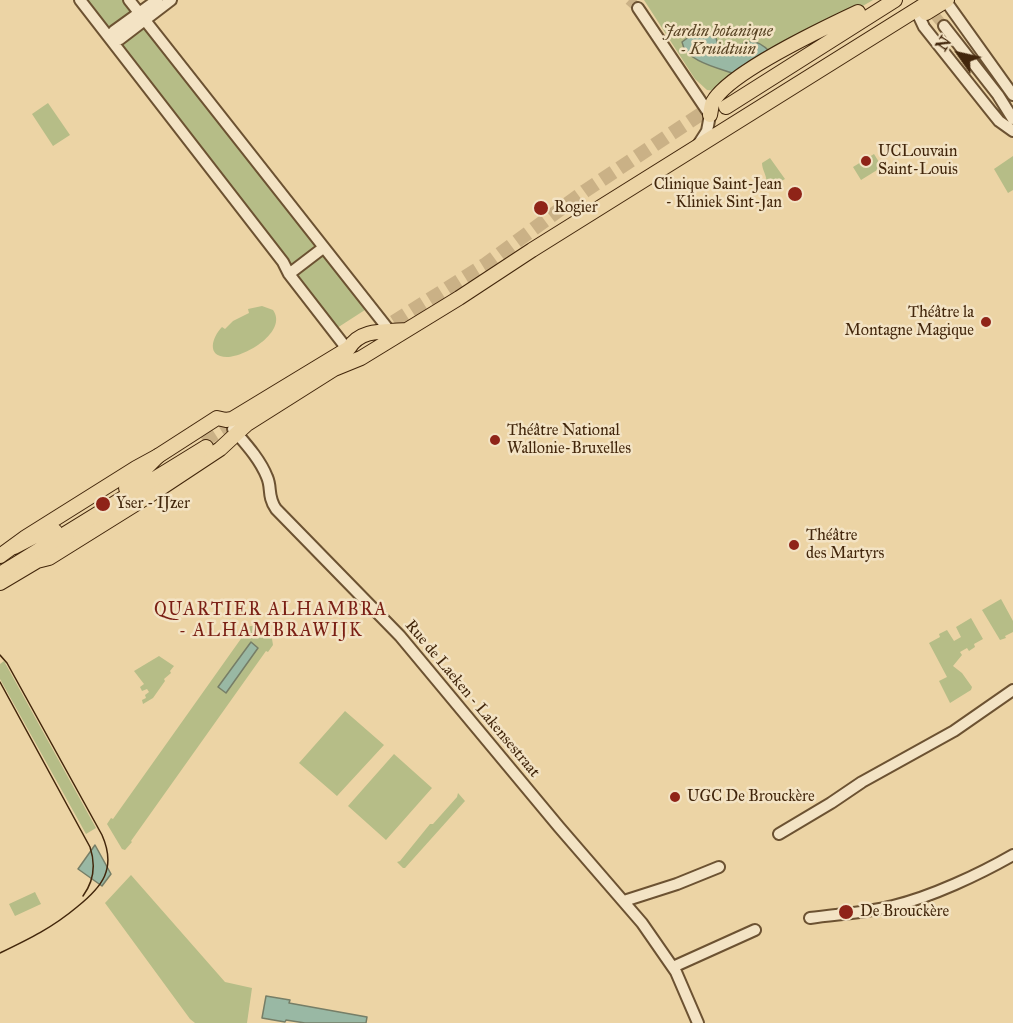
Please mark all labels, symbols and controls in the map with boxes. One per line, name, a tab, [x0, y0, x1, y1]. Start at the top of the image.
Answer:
park label: Jardin botanique - Kruidtuin	[663, 22, 773, 60]
north arrow	[929, 24, 989, 84]
text: N	[932, 33, 955, 55]
place label: UCLouvain Saint-Louis	[878, 142, 958, 180]
marker: UCLouvain Saint-Louis	[859, 154, 873, 168]
place label: Clinique Saint-Jean - Kliniek Sint-Jan	[654, 175, 782, 213]
marker: Clinique Saint-Jean - Kliniek Sint-Jan	[786, 185, 804, 203]
place label: Rogier	[554, 198, 598, 218]
marker: Rogier	[532, 199, 550, 217]
place label: Théâtre la Montagne Magique	[844, 303, 974, 341]
marker: Théâtre la Montagne Magique	[979, 315, 993, 329]
place label: Théâtre National Wallonie-Bruxelles	[507, 421, 631, 459]
marker: Théâtre National Wallonie-Bruxelles	[488, 433, 502, 447]
place label: Yser - IJzer	[116, 494, 190, 514]
marker: Yser - IJzer	[94, 495, 112, 513]
place label: Théâtre des Martyrs	[806, 526, 884, 564]
marker: Théâtre des Martyrs	[787, 538, 801, 552]
district label: QUARTIER ALHAMBRA - ALHAMBRAWIJK	[154, 600, 388, 642]
street label: Rue de Laeken - Lakensestraat	[401, 616, 543, 782]
place label: UGC De Brouckère	[687, 787, 815, 807]
marker: UGC De Brouckère	[668, 790, 682, 804]
place label: De Brouckère	[860, 902, 949, 922]
marker: De Brouckère	[837, 903, 855, 921]

